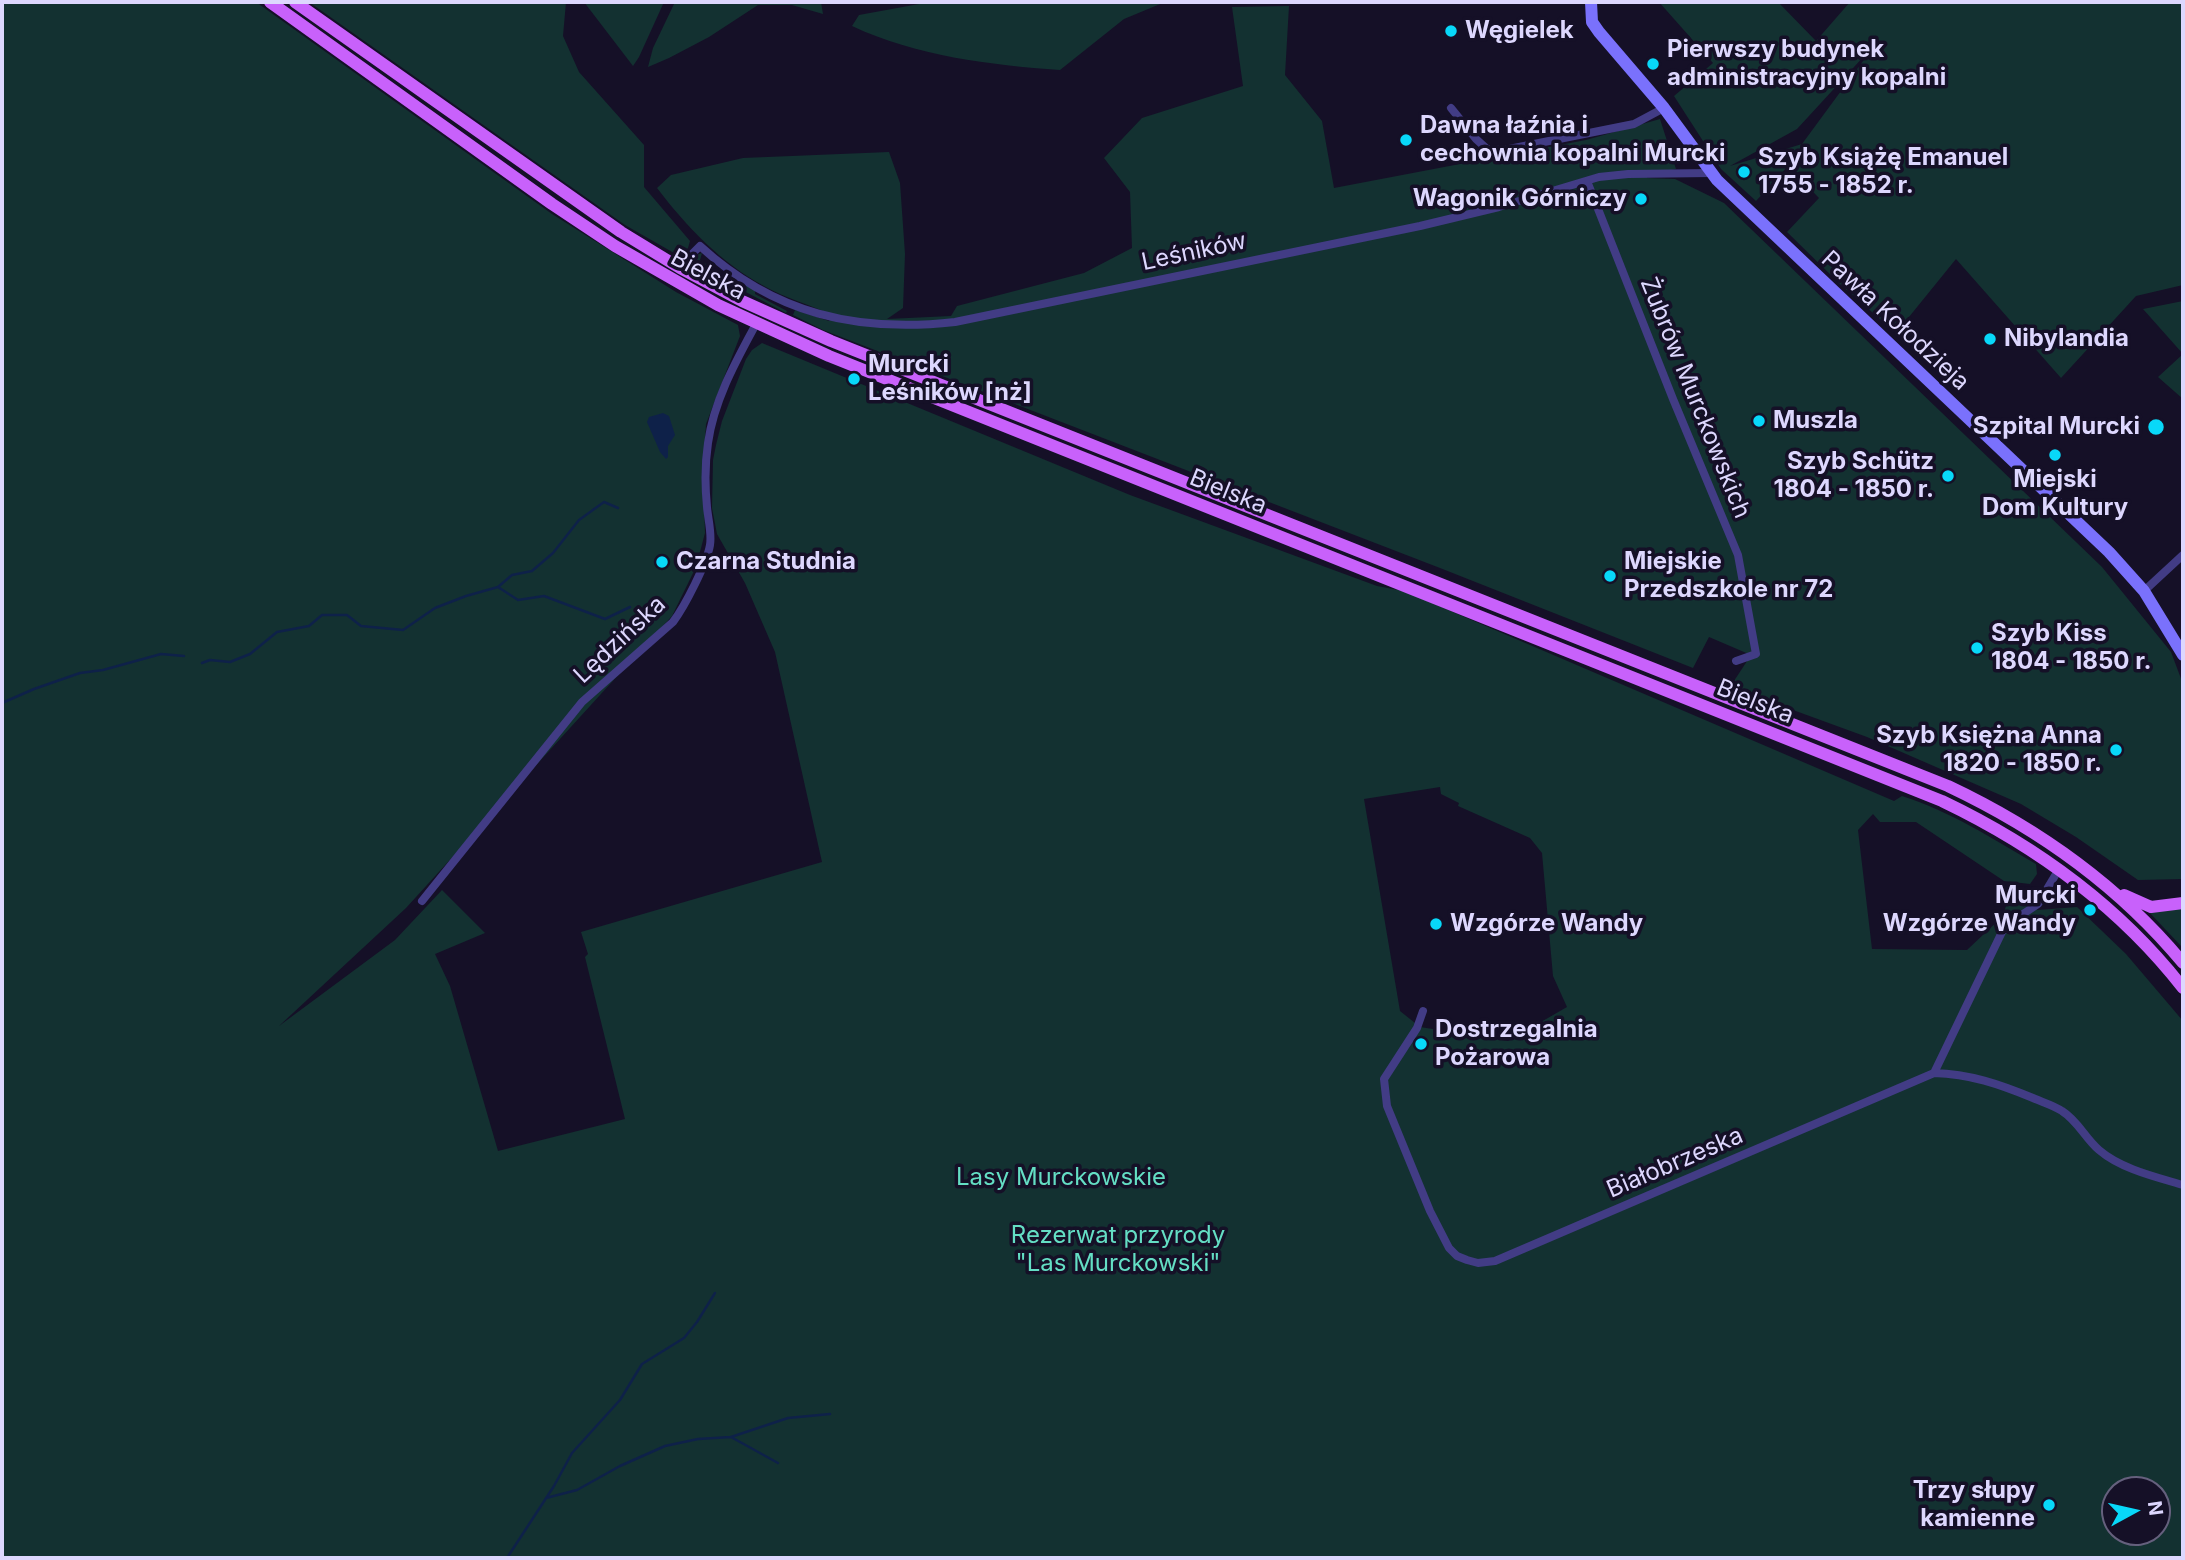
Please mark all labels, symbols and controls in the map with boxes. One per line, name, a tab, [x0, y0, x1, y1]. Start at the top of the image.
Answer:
place label: Węgielek	[1465, 17, 1574, 45]
marker: Węgielek	[1443, 23, 1459, 39]
place label: Pierwszy budynek administracyjny kopalni	[1667, 36, 1946, 92]
marker: Pierwszy budynek administracyjny kopalni	[1645, 56, 1661, 72]
place label: Dawna łaźnia i cechownia kopalni Murcki	[1420, 112, 1725, 168]
marker: Dawna łaźnia i cechownia kopalni Murcki	[1398, 132, 1414, 148]
place label: Szyb Książę Emanuel 1755 - 1852 r.	[1758, 144, 2008, 200]
marker: Szyb Książę Emanuel 1755 - 1852 r.	[1736, 164, 1752, 180]
place label: Wagonik Górniczy	[1413, 185, 1627, 213]
marker: Wagonik Górniczy	[1633, 191, 1649, 207]
street label: Leśników	[1139, 227, 1249, 277]
street label: Bielska	[666, 243, 750, 307]
street label: Pawła Kołodzieja	[1815, 245, 1975, 397]
street label: Żubrów Murckowskich	[1634, 273, 1756, 523]
place label: Nibylandia	[2004, 325, 2129, 353]
marker: Nibylandia	[1982, 331, 1998, 347]
place label: Murcki Leśników [nż]	[868, 351, 1032, 407]
marker: Murcki Leśników [nż]	[846, 371, 862, 387]
place label: Muszla	[1773, 407, 1858, 435]
marker: Muszla	[1751, 413, 1767, 429]
place label: Szpital Murcki	[1973, 413, 2140, 441]
marker: Szpital Murcki	[2146, 417, 2166, 437]
marker: Miejski Dom Kultury	[2047, 447, 2063, 463]
place label: Szyb Schütz 1804 - 1850 r.	[1774, 448, 1934, 504]
street label: Bielska	[1185, 464, 1271, 520]
place label: Miejski Dom Kultury	[1982, 466, 2128, 522]
marker: Szyb Schütz 1804 - 1850 r.	[1940, 468, 1956, 484]
place label: Czarna Studnia	[676, 548, 856, 576]
place label: Miejskie Przedszkole nr 72	[1624, 548, 1833, 604]
marker: Czarna Studnia	[654, 554, 670, 570]
marker: Miejskie Przedszkole nr 72	[1602, 568, 1618, 584]
street label: Lędzińska	[568, 590, 672, 690]
place label: Szyb Kiss 1804 - 1850 r.	[1991, 620, 2151, 676]
marker: Szyb Kiss 1804 - 1850 r.	[1969, 640, 1985, 656]
street label: Bielska	[1712, 674, 1798, 730]
place label: Szyb Księżna Anna 1820 - 1850 r.	[1876, 722, 2102, 778]
marker: Szyb Księżna Anna 1820 - 1850 r.	[2108, 742, 2124, 758]
place label: Murcki Wzgórze Wandy	[1883, 882, 2076, 938]
marker: Murcki Wzgórze Wandy	[2082, 902, 2098, 918]
place label: Wzgórze Wandy	[1450, 910, 1643, 938]
marker: Wzgórze Wandy	[1428, 916, 1444, 932]
place label: Dostrzegalnia Pożarowa	[1435, 1016, 1598, 1072]
marker: Dostrzegalnia Pożarowa	[1413, 1036, 1429, 1052]
street label: Białobrzeska	[1603, 1121, 1747, 1205]
park label: Lasy Murckowskie	[956, 1164, 1166, 1192]
park label: Rezerwat przyrody "Las Murckowski"	[1011, 1222, 1225, 1278]
north arrow	[2101, 1476, 2171, 1546]
place label: Trzy słupy kamienne	[1913, 1477, 2035, 1533]
marker: Trzy słupy kamienne	[2041, 1497, 2057, 1513]
text: N	[2143, 1500, 2168, 1517]

